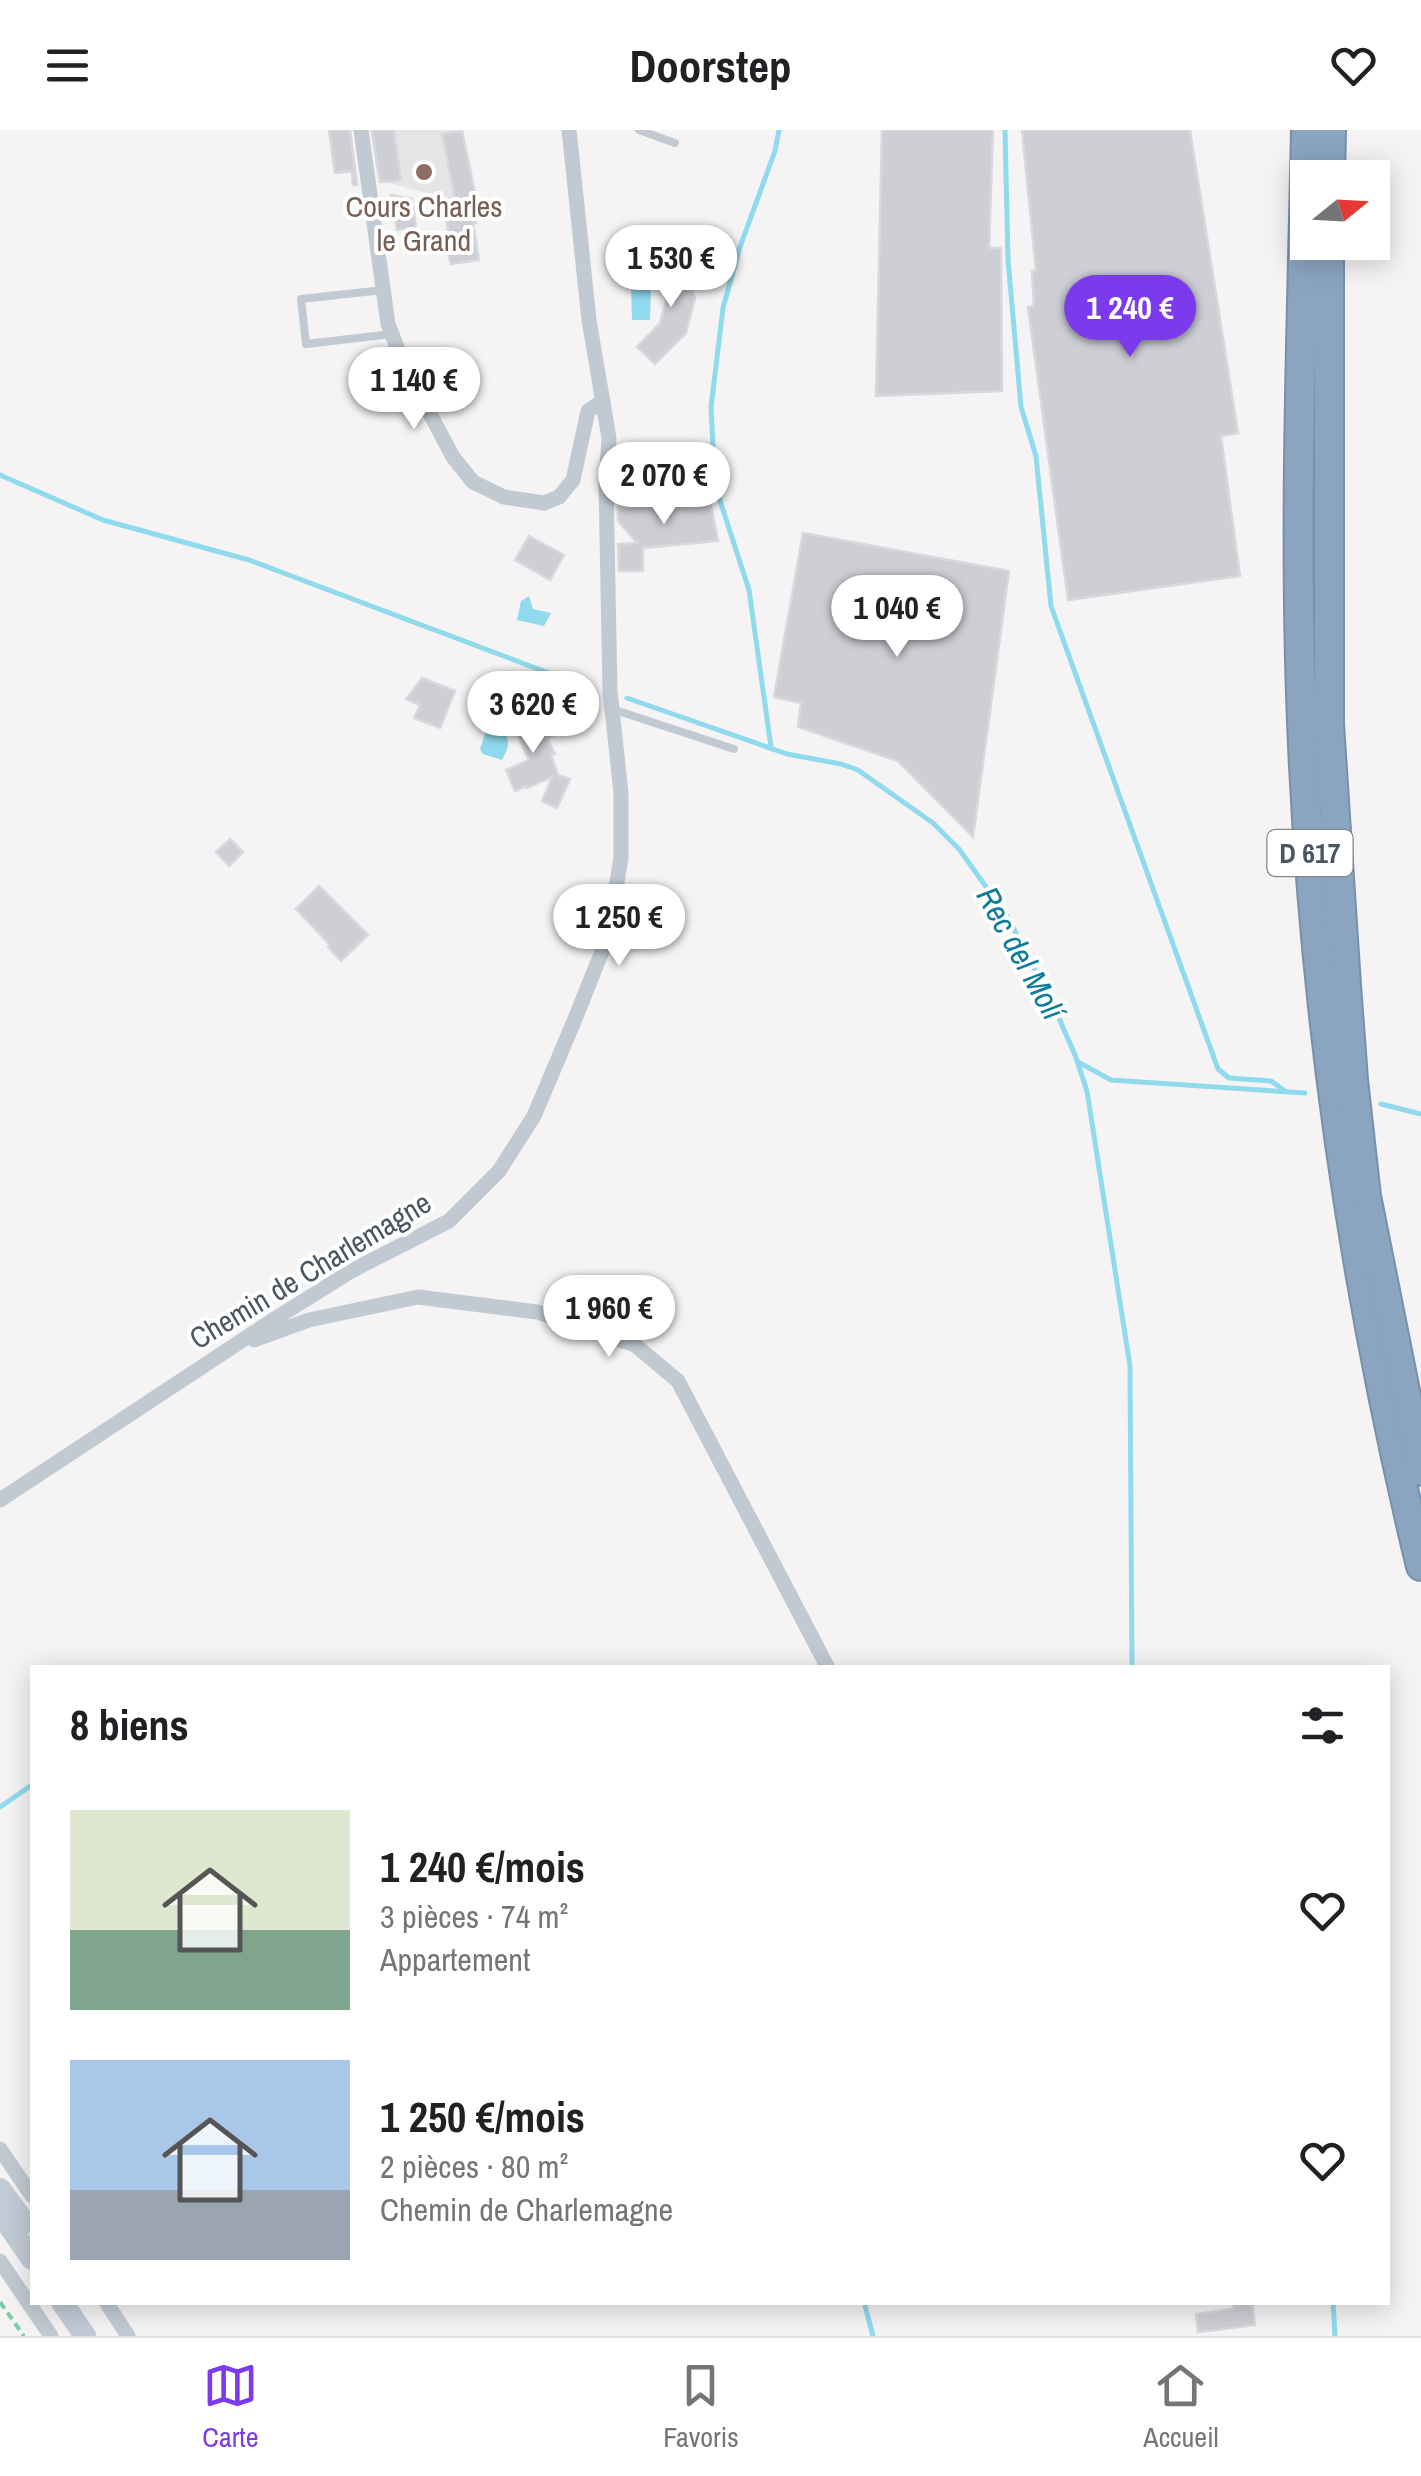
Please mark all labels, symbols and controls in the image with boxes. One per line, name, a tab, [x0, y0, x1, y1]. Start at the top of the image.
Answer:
text: Doorstep	[630, 35, 791, 96]
icon: menu	[40, 38, 95, 93]
icon: heart	[1326, 38, 1381, 93]
north arrow	[1290, 160, 1390, 260]
map controls	[1290, 160, 1390, 260]
marker: Cours Charles le Grand	[413, 161, 435, 183]
place label: Cours Charles le Grand	[345, 186, 503, 260]
pin: 1 530 €	[579, 225, 763, 310]
text: 1 530 €	[627, 236, 715, 279]
pin: 1 240 €	[1038, 275, 1222, 360]
text: 1 240 €	[1086, 286, 1174, 329]
pin: 1 140 €	[322, 347, 506, 432]
text: 1 140 €	[370, 358, 458, 401]
pin: 2 070 €	[572, 442, 756, 527]
text: 2 070 €	[620, 453, 708, 496]
pin: 1 040 €	[805, 575, 989, 660]
text: 1 040 €	[853, 586, 941, 629]
pin: 3 620 €	[441, 671, 625, 756]
text: 3 620 €	[489, 682, 577, 725]
road number: D 617	[1268, 830, 1352, 876]
water label: Rec del Molí	[967, 879, 1076, 1030]
pin: 1 250 €	[527, 884, 711, 969]
text: 1 250 €	[575, 895, 663, 938]
street label: Chemin de Charlemagne	[182, 1182, 438, 1358]
pin: 1 960 €	[517, 1275, 701, 1360]
text: 1 960 €	[565, 1286, 653, 1329]
text: 8 biens	[70, 1697, 189, 1753]
icon: filters	[1295, 1698, 1350, 1753]
text: 1 240 €/mois	[380, 1839, 585, 1895]
icon: home	[150, 1850, 270, 1970]
icon: heart	[1295, 1883, 1350, 1938]
text: 3 pièces · 74 m²	[380, 1895, 568, 1938]
text: Appartement	[380, 1938, 530, 1981]
text: 1 250 €/mois	[380, 2089, 585, 2145]
icon: home	[150, 2100, 270, 2220]
icon: heart	[1295, 2133, 1350, 2188]
text: 2 pièces · 80 m²	[380, 2145, 568, 2188]
text: Chemin de Charlemagne	[380, 2188, 673, 2231]
tab: Carte	[202, 2358, 258, 2456]
tab: Favoris	[663, 2358, 739, 2456]
tab: Accueil	[1143, 2358, 1219, 2456]

